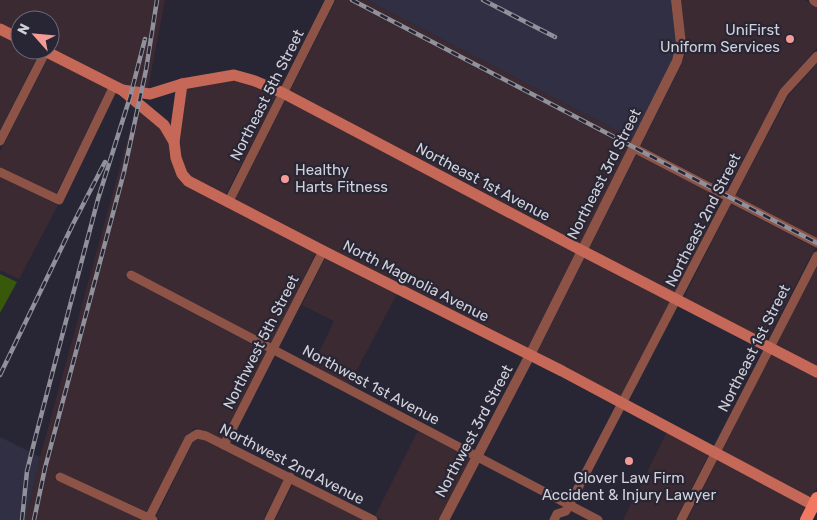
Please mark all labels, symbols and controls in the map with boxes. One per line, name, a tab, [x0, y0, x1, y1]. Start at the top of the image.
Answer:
north arrow	[10, 10, 60, 60]
text: N	[14, 21, 34, 38]
place label: UniFirst Uniform Services	[660, 21, 780, 56]
street label: Northeast 5th Street	[226, 26, 308, 163]
marker: UniFirst Uniform Services	[784, 33, 796, 45]
street label: Northeast 3rd Street	[563, 106, 645, 242]
street label: Northeast 1st Avenue	[413, 139, 553, 225]
street label: Northeast 2nd Street	[662, 150, 745, 290]
place label: Healthy Harts Fitness	[295, 161, 388, 196]
marker: Healthy Harts Fitness	[279, 173, 291, 185]
street label: North Magnolia Avenue	[340, 236, 492, 326]
street label: Northwest 5th Street	[219, 272, 303, 412]
street label: Northeast 1st Street	[714, 281, 794, 415]
street label: Northwest 1st Avenue	[299, 341, 443, 429]
street label: Northwest 3rd Street	[431, 362, 517, 500]
street label: Northwest 2nd Avenue	[217, 420, 367, 508]
marker: Glover Law Firm Accident & Injury Lawyer	[623, 455, 635, 467]
place label: Glover Law Firm Accident & Injury Lawyer	[542, 469, 716, 504]

